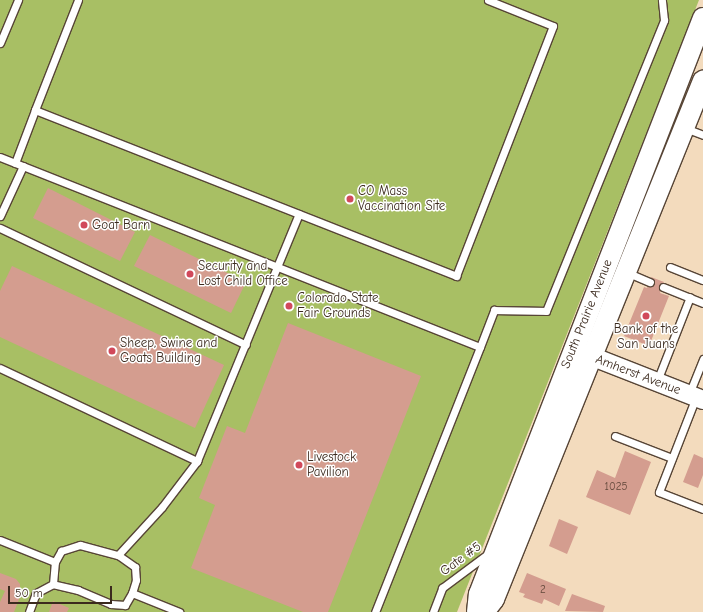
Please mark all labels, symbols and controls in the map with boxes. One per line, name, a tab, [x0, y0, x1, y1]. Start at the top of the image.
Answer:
place label: CO Mass Vaccination Site	[358, 184, 445, 215]
marker: CO Mass Vaccination Site	[345, 194, 355, 204]
place label: Goat Barn	[92, 217, 150, 233]
marker: Goat Barn	[79, 220, 89, 230]
street label: South Prairie Avenue	[558, 257, 616, 371]
place label: Security and Lost Child Office	[198, 259, 288, 290]
marker: Security and Lost Child Office	[185, 269, 195, 279]
place label: Colorado State Fair Grounds	[297, 291, 378, 322]
marker: Colorado State Fair Grounds	[284, 301, 294, 311]
marker: Bank of the San Juans	[641, 311, 651, 321]
place label: Bank of the San Juans	[614, 322, 678, 353]
place label: Sheep, Swine and Goats Building	[120, 336, 217, 367]
marker: Sheep, Swine and Goats Building	[107, 346, 117, 356]
street label: Amherst Avenue	[593, 352, 683, 398]
place label: Livestock Pavilion	[307, 450, 356, 481]
marker: Livestock Pavilion	[294, 460, 304, 470]
house number: 1025	[605, 480, 627, 494]
street label: Gate #5	[437, 539, 485, 579]
scale bar	[10, 578, 114, 604]
house number: 2	[540, 583, 546, 597]
text: 50 m	[15, 586, 43, 600]

